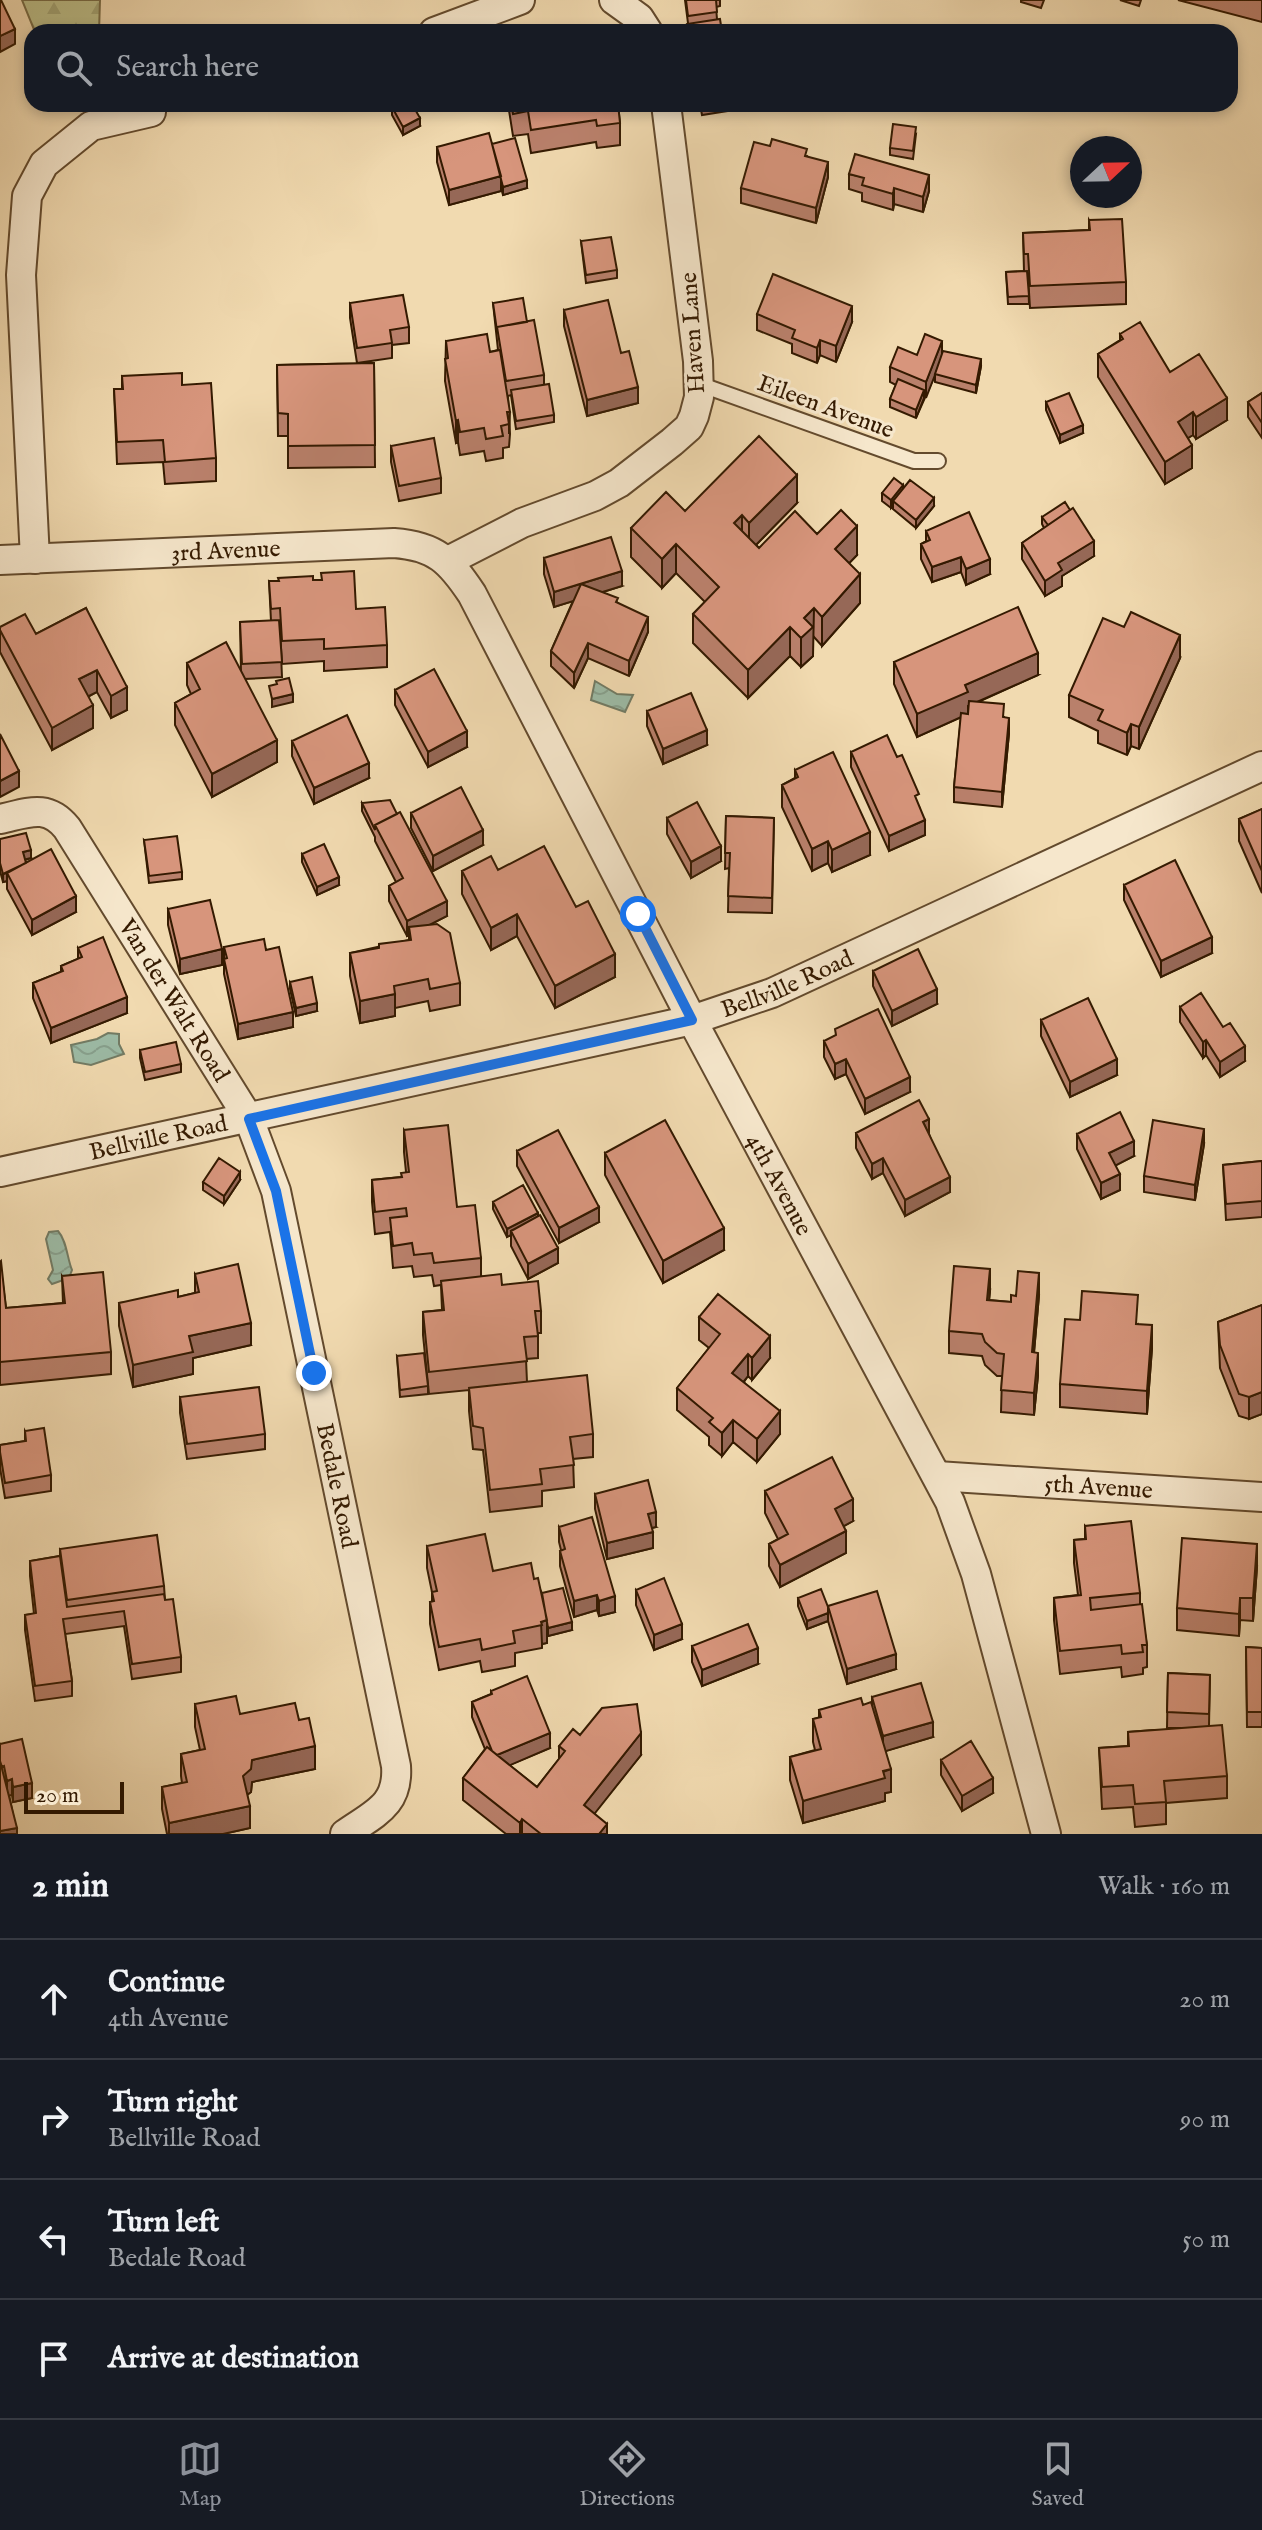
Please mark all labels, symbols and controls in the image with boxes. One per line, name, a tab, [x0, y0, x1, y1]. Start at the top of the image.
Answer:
search box	[24, 24, 1238, 112]
icon: search	[52, 46, 96, 90]
text: Search here	[116, 49, 259, 87]
north arrow	[1070, 136, 1142, 208]
street label: Haven Lane	[674, 271, 713, 395]
street label: Eileen Avenue	[753, 368, 898, 446]
street label: 3rd Avenue	[171, 534, 281, 570]
route start	[620, 896, 656, 932]
street label: Van der Walt Road	[110, 913, 236, 1088]
street label: Bellville Road	[717, 944, 859, 1026]
street label: Bellville Road	[87, 1108, 231, 1169]
street label: 4th Avenue	[739, 1129, 819, 1241]
route end	[296, 1355, 332, 1391]
street label: Bedale Road	[308, 1420, 364, 1551]
street label: 5th Avenue	[1044, 1469, 1154, 1507]
scale bar	[24, 1778, 124, 1814]
text: 20 m	[36, 1782, 79, 1810]
text: 2 min	[32, 1865, 109, 1908]
text: Walk · 160 m	[1098, 1870, 1230, 1903]
text: Continue	[108, 1964, 225, 2002]
icon: ahead	[32, 1977, 76, 2021]
text: 20 m	[1179, 1983, 1230, 2016]
text: 4th Avenue	[108, 2002, 229, 2035]
text: Turn right	[108, 2084, 238, 2122]
icon: right	[32, 2097, 76, 2141]
text: 90 m	[1180, 2103, 1230, 2136]
text: Bellville Road	[108, 2122, 260, 2155]
text: Turn left	[108, 2204, 219, 2242]
icon: left	[32, 2217, 76, 2261]
text: 50 m	[1182, 2223, 1230, 2256]
text: Bedale Road	[108, 2242, 246, 2275]
icon: arrive	[32, 2337, 76, 2381]
text: Arrive at destination	[108, 2340, 359, 2378]
tab: Map	[178, 2437, 222, 2513]
tab: Directions	[579, 2437, 675, 2513]
tab: Saved	[1032, 2437, 1084, 2513]

